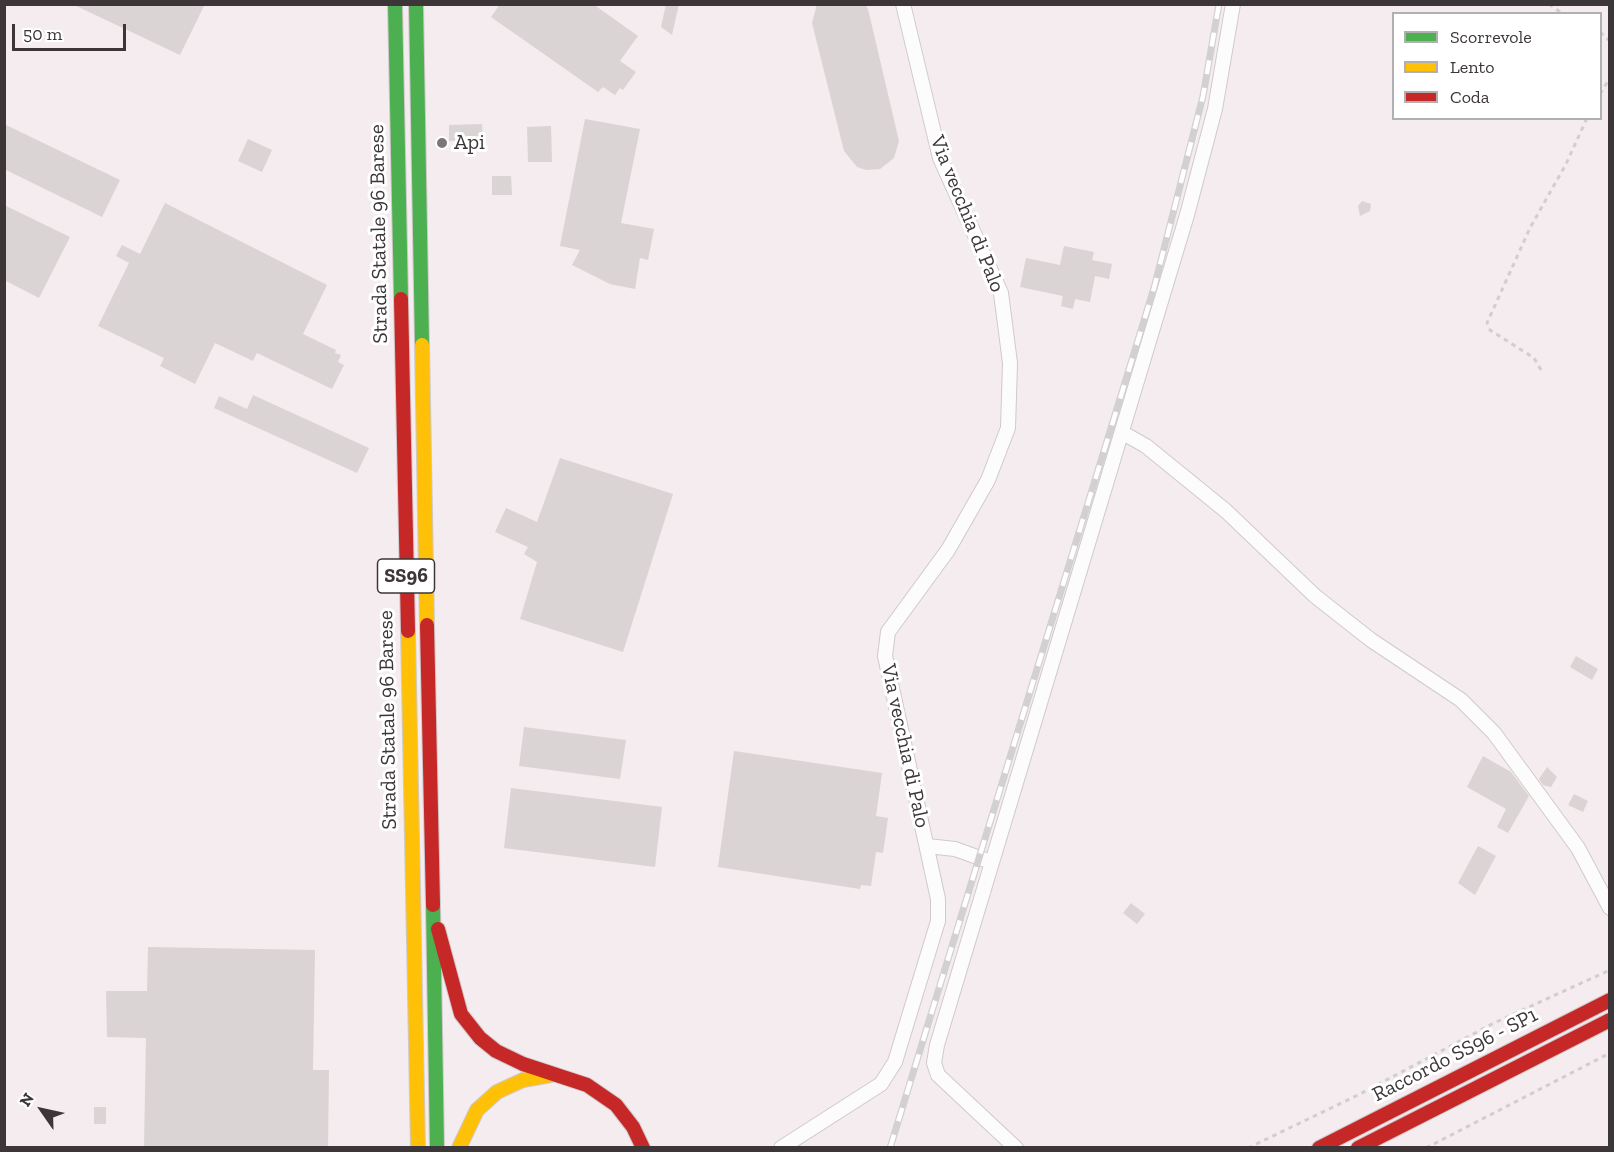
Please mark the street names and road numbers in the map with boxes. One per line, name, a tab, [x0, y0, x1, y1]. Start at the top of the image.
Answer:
street label: Strada Statale 96 Barese	[364, 124, 394, 344]
street label: Via vecchia di Palo	[924, 132, 1010, 296]
road number: SS96	[378, 559, 434, 593]
street label: Strada Statale 96 Barese	[373, 610, 403, 830]
street label: Via vecchia di Palo	[875, 662, 935, 830]
street label: Raccordo SS96 - SP1	[1368, 1002, 1542, 1108]

